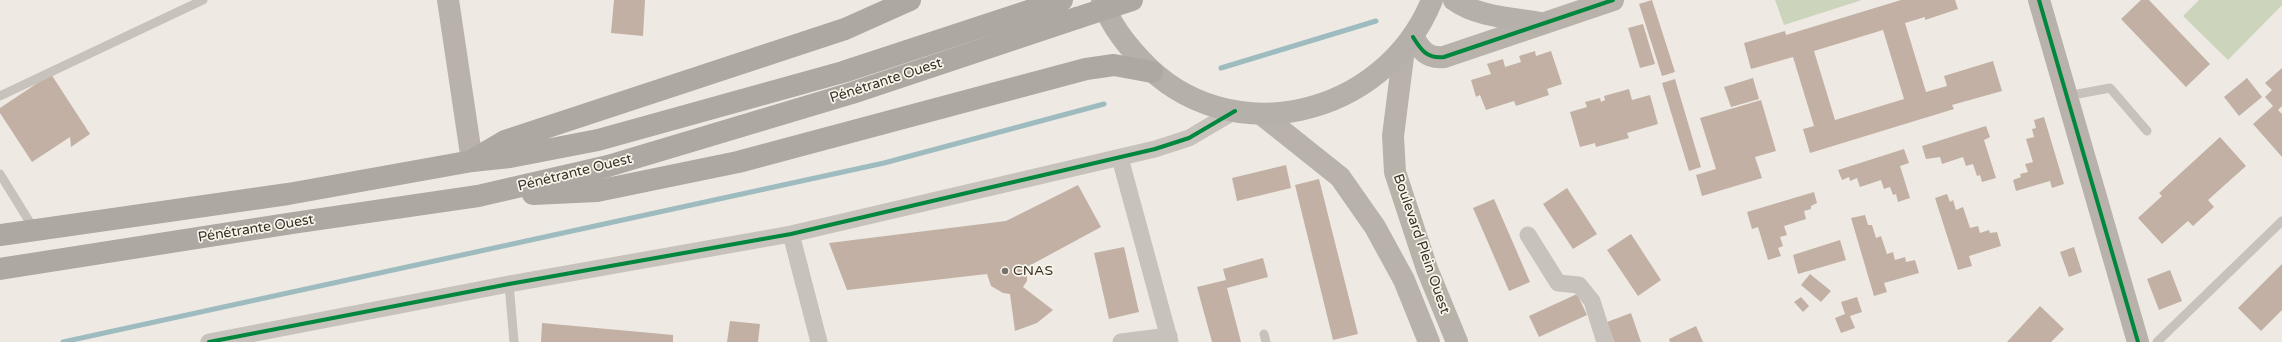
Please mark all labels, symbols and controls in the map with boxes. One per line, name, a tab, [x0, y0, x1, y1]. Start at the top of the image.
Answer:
street label: Pénétrante Ouest	[828, 55, 944, 107]
street label: Pénétrante Ouest	[516, 151, 634, 195]
street label: Boulevard Plein Ouest	[1389, 172, 1453, 316]
street label: Pénétrante Ouest	[197, 212, 315, 246]
place label: CNAS	[1013, 263, 1053, 279]
marker: CNAS	[1000, 266, 1010, 276]

